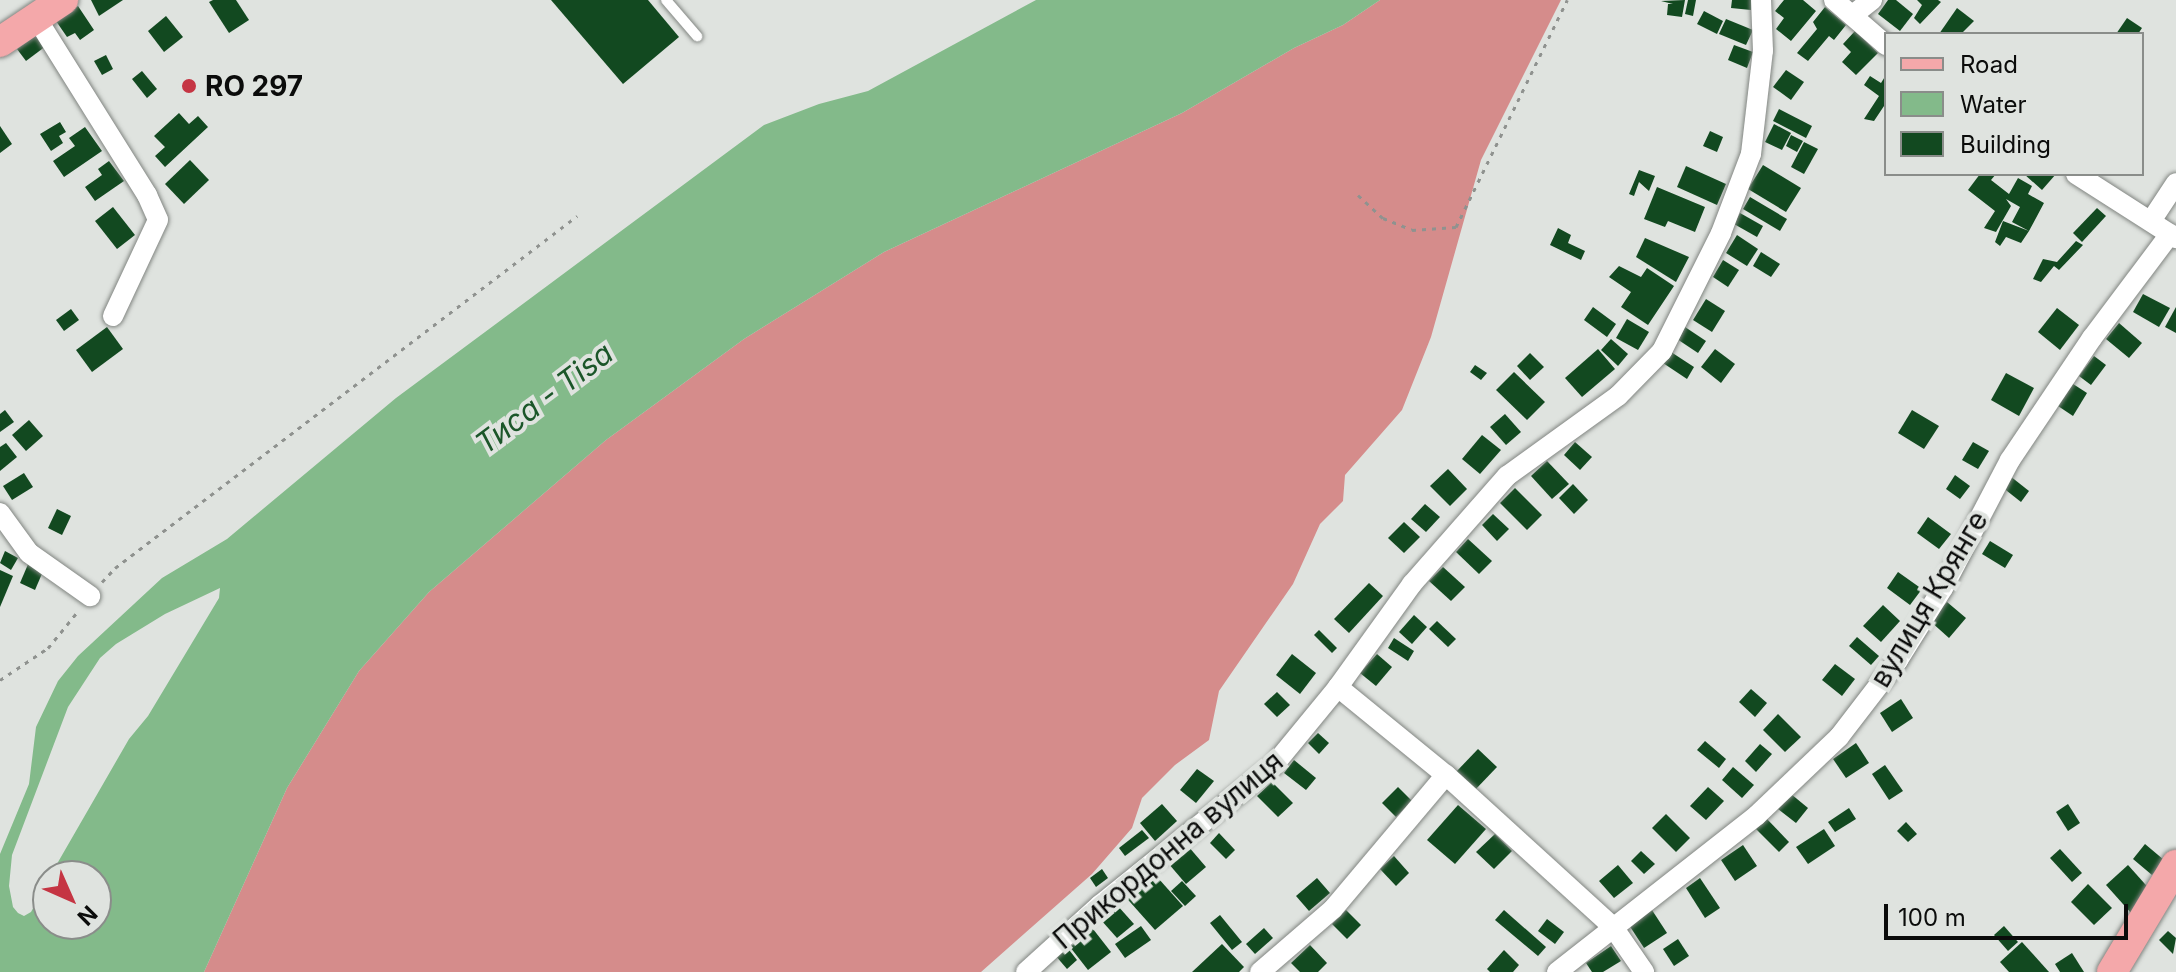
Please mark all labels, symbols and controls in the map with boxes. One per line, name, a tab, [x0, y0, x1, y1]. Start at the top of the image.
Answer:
legend	[1884, 32, 2144, 176]
text: Road	[1960, 50, 2018, 79]
place label: RO 297	[205, 69, 303, 103]
marker: RO 297	[180, 77, 198, 95]
text: Water	[1960, 90, 2027, 119]
text: Building	[1960, 130, 2051, 159]
water label: Тиса - Tisa	[468, 335, 620, 461]
street label: вулиця Крянге	[1863, 505, 1995, 693]
street label: Прикордонна вулиця	[1046, 744, 1290, 956]
north arrow	[32, 860, 112, 940]
scale bar	[1888, 888, 2132, 938]
text: N	[72, 900, 103, 931]
text: 100 m	[1898, 903, 1966, 932]

